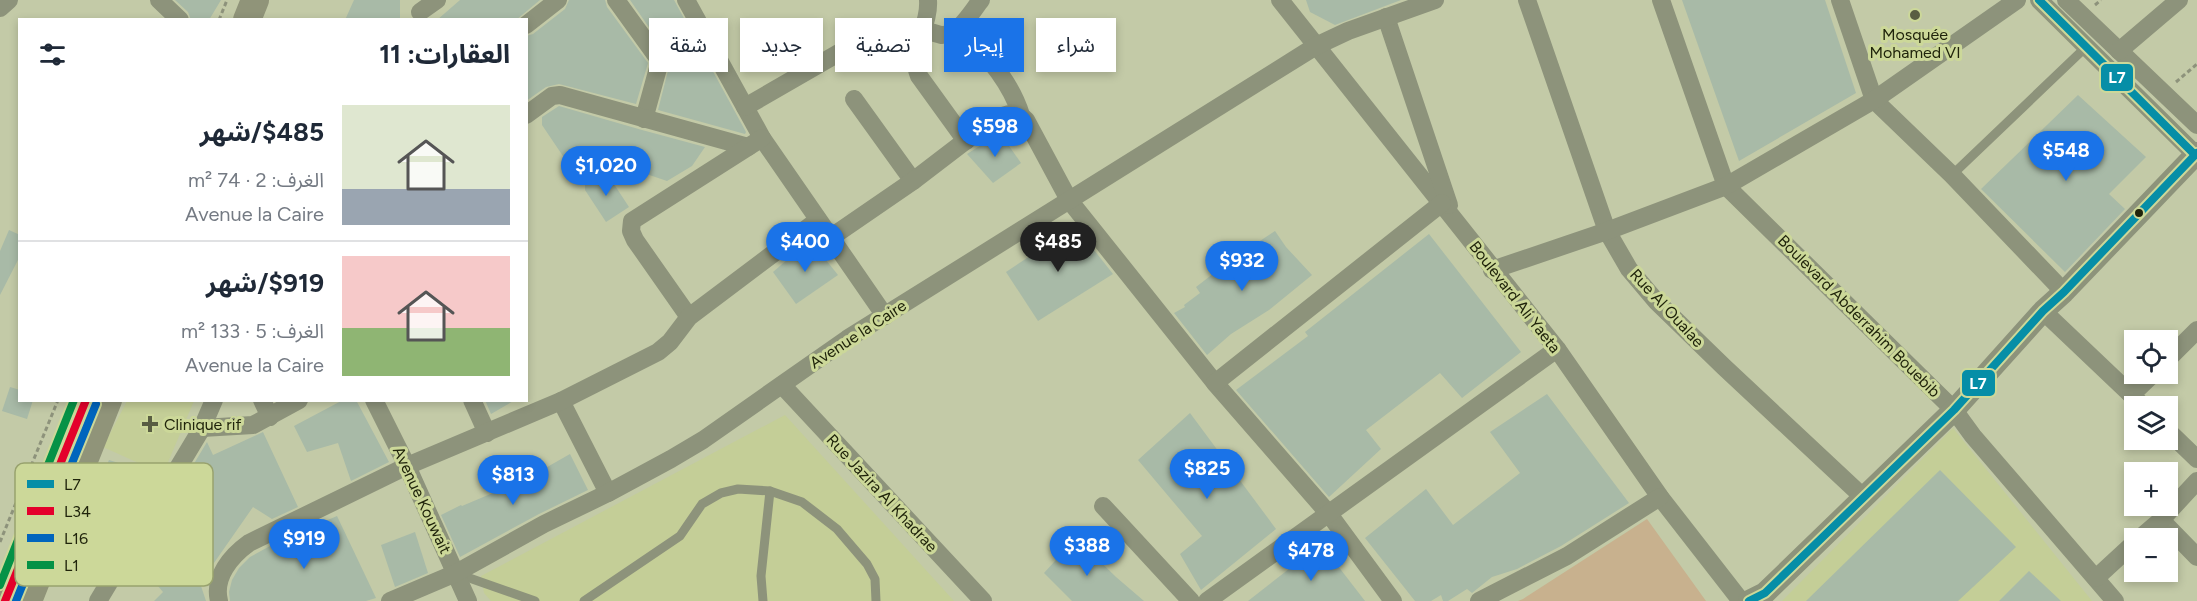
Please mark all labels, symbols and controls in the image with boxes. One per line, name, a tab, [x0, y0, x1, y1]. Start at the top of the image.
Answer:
marker: Mosquée Mohamed VI	[1908, 8, 1922, 22]
chip: شقة	[649, 18, 728, 72]
chip: جديد	[740, 18, 823, 72]
chip: تصفية	[835, 18, 932, 72]
chip: إيجار	[944, 18, 1024, 72]
chip: شراء	[1036, 18, 1116, 72]
place label: Mosquée Mohamed VI	[1869, 25, 1961, 62]
icon: filters	[36, 38, 69, 71]
text: العقارات: 11	[379, 38, 510, 70]
line badge: L7	[2100, 63, 2134, 92]
text: L7	[2108, 68, 2126, 87]
pin: $598	[959, 107, 1031, 158]
text: $598	[972, 114, 1018, 138]
text: $485/شهر	[200, 116, 324, 148]
icon: home	[390, 129, 462, 201]
pin: $548	[2030, 131, 2102, 182]
text: $548	[2042, 138, 2090, 162]
pin: $1,020	[557, 146, 655, 197]
text: $1,020	[575, 153, 637, 177]
text: الغرف: 2 · 74 m²	[188, 168, 324, 192]
text: Avenue la Caire	[185, 202, 324, 226]
unlabelled marker	[2133, 207, 2145, 219]
pin: $400	[769, 222, 841, 273]
pin: $485	[1022, 222, 1094, 273]
text: $400	[780, 229, 830, 253]
text: $485	[1034, 229, 1082, 253]
street label: Boulevard Abderrahim Bouebib	[1774, 231, 1944, 401]
street label: Boulevard Ali Yaeta	[1465, 237, 1565, 357]
pin: $932	[1206, 241, 1278, 292]
text: $932	[1219, 248, 1265, 272]
street label: Rue Al Oualae	[1626, 265, 1708, 351]
text: $919/شهر	[206, 267, 324, 299]
icon: home	[390, 280, 462, 352]
street label: Avenue la Caire	[806, 296, 910, 372]
text: الغرف: 5 · 133 m²	[181, 319, 324, 343]
map controls	[2124, 330, 2178, 582]
button: locate	[2124, 330, 2178, 384]
text: Avenue la Caire	[185, 353, 324, 377]
line badge: L7	[1961, 369, 1996, 397]
text: L7	[1969, 374, 1987, 393]
button: layers	[2124, 396, 2178, 450]
marker: Clinique rif	[141, 415, 159, 433]
place label: Clinique rif	[164, 415, 241, 434]
street label: Rue Jazira Al Khadrae	[823, 430, 942, 556]
street label: Avenue Kouwait	[389, 443, 455, 557]
pin: $825	[1171, 449, 1243, 500]
pin: $813	[477, 455, 549, 506]
text: $825	[1184, 456, 1230, 480]
text: $813	[492, 462, 534, 486]
button: +	[2124, 462, 2178, 516]
legend	[15, 463, 213, 586]
text: L7	[64, 475, 81, 494]
text: L34	[64, 502, 91, 521]
pin: $919	[268, 519, 340, 570]
text: $919	[283, 526, 325, 550]
pin: $388	[1051, 526, 1123, 577]
button: −	[2124, 528, 2178, 582]
text: L16	[64, 529, 88, 548]
pin: $478	[1275, 531, 1347, 582]
text: $388	[1064, 533, 1110, 557]
text: $478	[1287, 538, 1335, 562]
text: L1	[64, 556, 79, 575]

